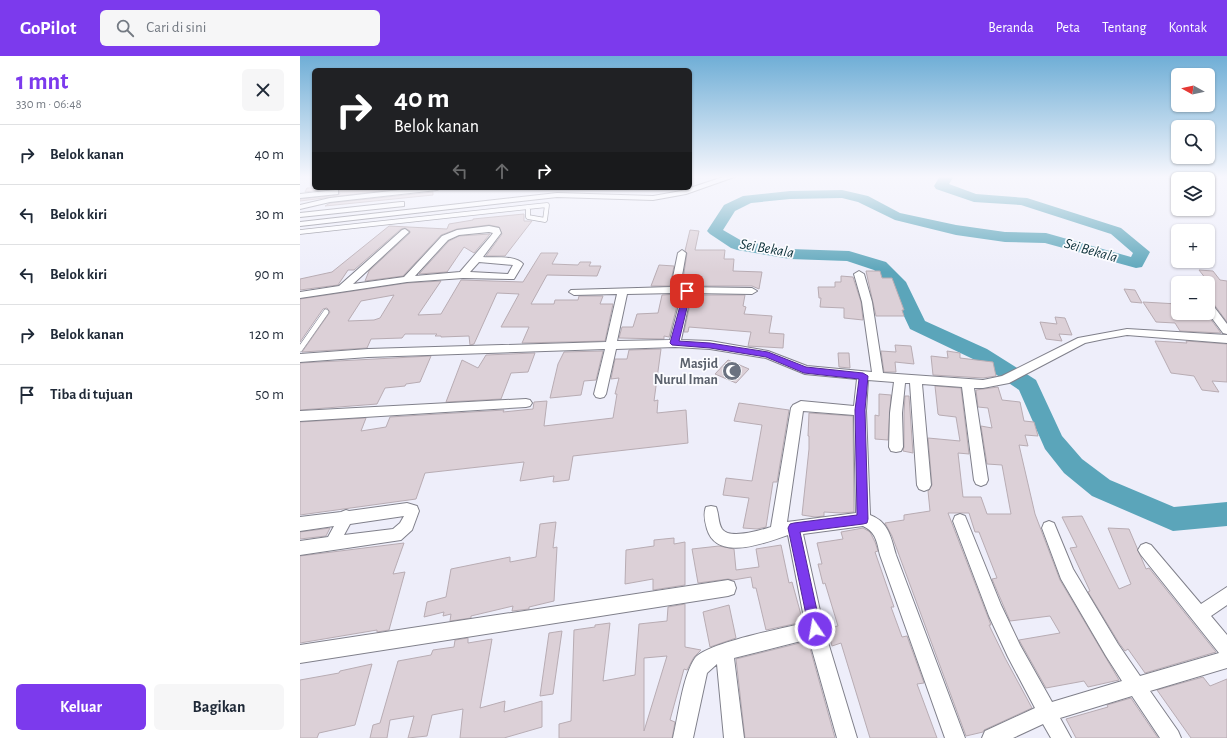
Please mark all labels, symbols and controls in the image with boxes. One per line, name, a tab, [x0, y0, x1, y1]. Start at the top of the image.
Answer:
search box	[100, 10, 380, 46]
icon: search	[114, 17, 136, 39]
text: GoPilot	[20, 19, 76, 38]
text: Cari di sini	[146, 20, 206, 35]
text: Beranda	[988, 21, 1034, 35]
text: Peta	[1056, 21, 1080, 35]
text: Tentang	[1102, 21, 1146, 35]
text: Kontak	[1168, 21, 1207, 35]
north arrow	[1171, 68, 1215, 112]
map controls	[1171, 68, 1215, 320]
button: close	[242, 69, 284, 111]
text: 1 mnt	[16, 70, 68, 94]
icon: right	[328, 84, 380, 136]
text: 40 m	[394, 85, 450, 113]
text: 330 m · 06:48	[16, 98, 82, 111]
text: Belok kanan	[394, 118, 479, 136]
button: search	[1171, 120, 1215, 164]
icon: right	[16, 144, 38, 166]
text: Belok kanan	[50, 147, 124, 162]
text: 40 m	[254, 147, 284, 162]
icon: left	[449, 160, 471, 182]
icon: ahead	[491, 160, 513, 182]
icon: right	[533, 160, 555, 182]
button: layers	[1171, 172, 1215, 216]
icon: left	[16, 204, 38, 226]
text: Belok kiri	[50, 207, 107, 222]
text: 30 m	[255, 207, 284, 222]
button: +	[1171, 224, 1215, 268]
water label: Sei Bekala	[739, 236, 795, 261]
water label: Sei Bekala	[1063, 236, 1119, 265]
icon: left	[16, 264, 38, 286]
text: Belok kiri	[50, 267, 107, 282]
text: 90 m	[255, 267, 284, 282]
pin	[670, 274, 704, 308]
button: −	[1171, 276, 1215, 320]
icon: arrive	[676, 280, 698, 302]
icon: right	[16, 324, 38, 346]
text: Belok kanan	[50, 327, 124, 342]
text: 120 m	[250, 327, 284, 342]
place label: Masjid Nurul Iman	[654, 357, 719, 387]
mosque icon: Masjid Nurul Iman	[721, 360, 743, 382]
icon: arrive	[16, 384, 38, 406]
text: Tiba di tujuan	[50, 387, 133, 402]
text: 50 m	[255, 387, 284, 402]
position arrow	[794, 608, 836, 650]
button: Keluar	[16, 684, 146, 730]
button: Bagikan	[154, 684, 284, 730]

